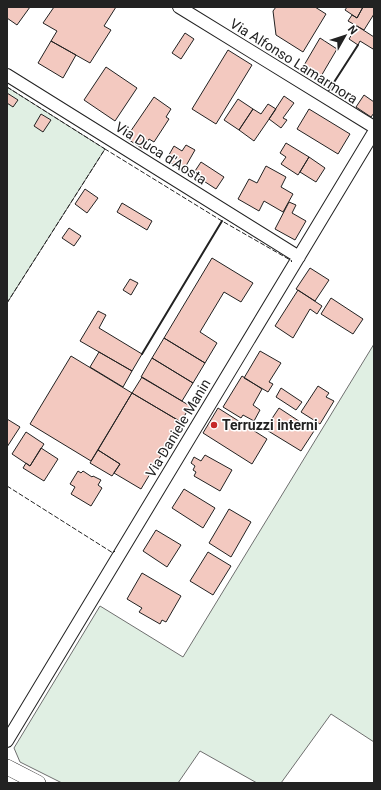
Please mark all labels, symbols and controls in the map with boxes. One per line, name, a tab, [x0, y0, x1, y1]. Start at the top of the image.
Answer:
street label: Via Alfonso Lamarmora	[227, 15, 361, 107]
north arrow	[325, 16, 365, 56]
text: N	[345, 23, 360, 37]
street label: Via Duca d'Aosta	[112, 118, 210, 188]
street label: Via Daniele Manin	[142, 376, 214, 480]
place label: Terruzzi interni	[222, 417, 318, 433]
marker: Terruzzi interni	[209, 420, 219, 430]

